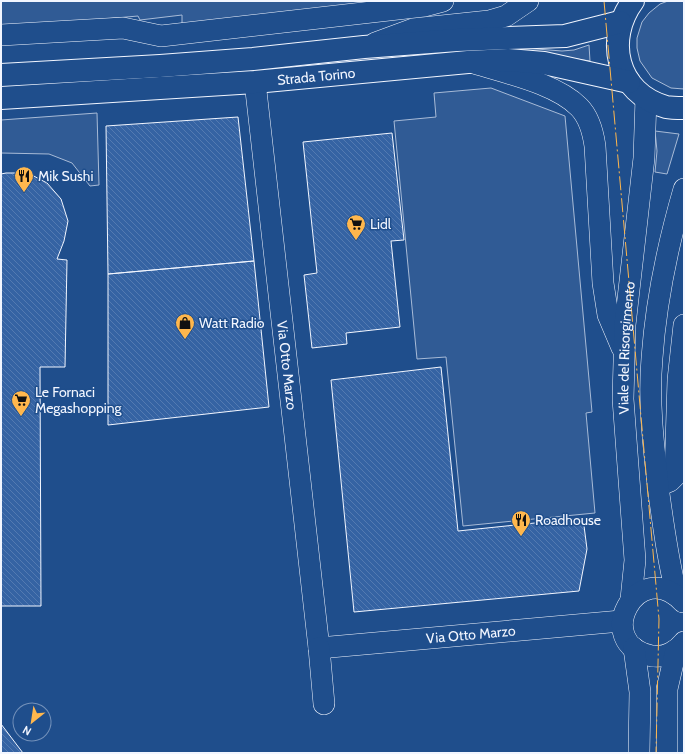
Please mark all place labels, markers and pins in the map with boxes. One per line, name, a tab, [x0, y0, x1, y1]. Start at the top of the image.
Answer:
restaurant icon: Mik Sushi	[13, 165, 35, 193]
place label: Mik Sushi	[38, 167, 93, 185]
supermarket icon: Lidl	[345, 213, 367, 241]
place label: Lidl	[370, 215, 392, 233]
shop icon: Watt Radio	[174, 312, 196, 340]
place label: Watt Radio	[199, 314, 265, 332]
place label: Le Fornaci Megashopping	[35, 383, 123, 417]
supermarket icon: Le Fornaci Megashopping	[10, 389, 32, 417]
restaurant icon: Roadhouse	[510, 509, 532, 537]
place label: Roadhouse	[535, 511, 601, 529]

